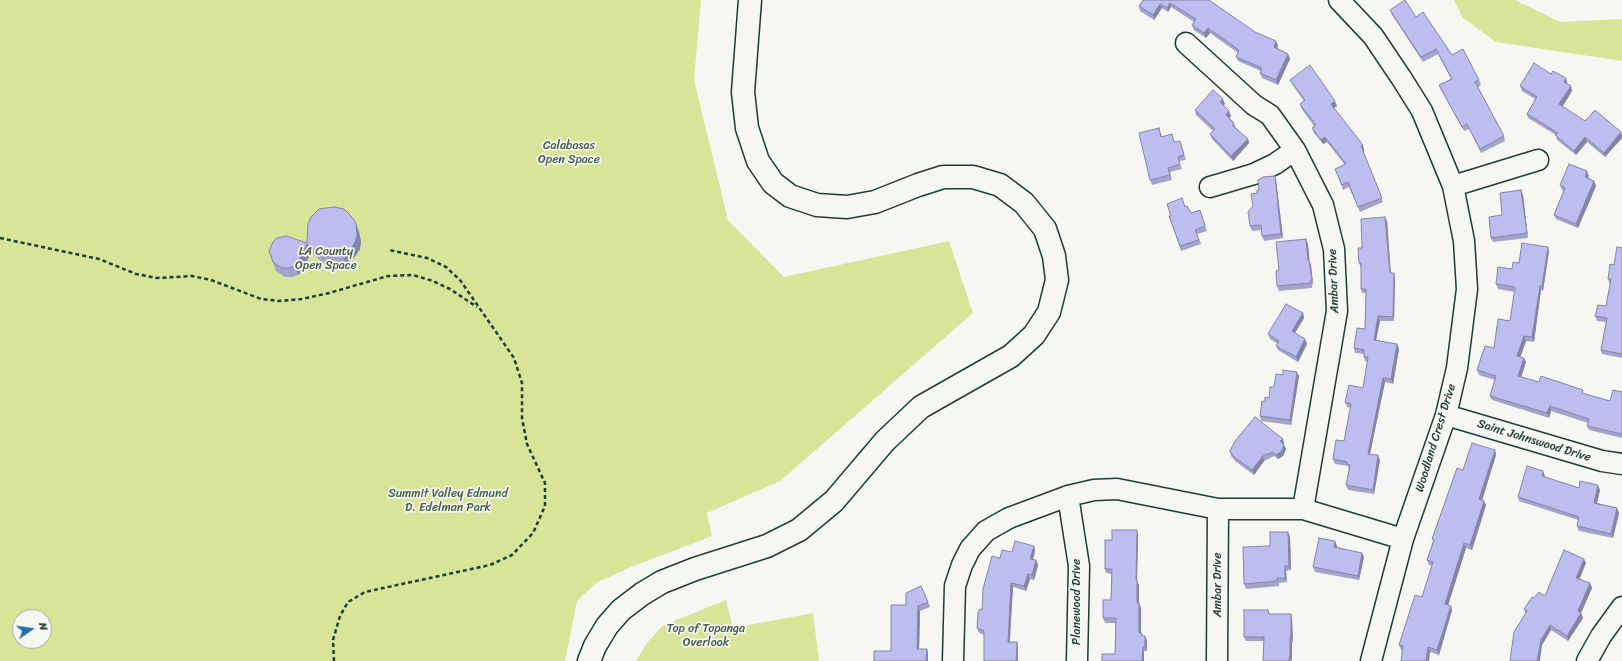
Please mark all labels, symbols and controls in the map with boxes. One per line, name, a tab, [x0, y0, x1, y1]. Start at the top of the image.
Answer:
park label: Calabasas Open Space	[538, 139, 600, 167]
park label: LA County Open Space	[295, 245, 357, 273]
street label: Ambar Drive	[1326, 248, 1342, 314]
street label: Woodland Crest Drive	[1413, 382, 1459, 494]
street label: Saint Johnswood Drive	[1475, 417, 1593, 465]
park label: Summit Valley Edmund D. Edelman Park	[388, 487, 508, 515]
street label: Ambar Drive	[1211, 553, 1225, 617]
street label: Planewood Drive	[1070, 559, 1084, 645]
north arrow	[12, 609, 52, 649]
text: N	[33, 621, 53, 632]
park label: Top of Topanga Overlook	[667, 622, 745, 650]

